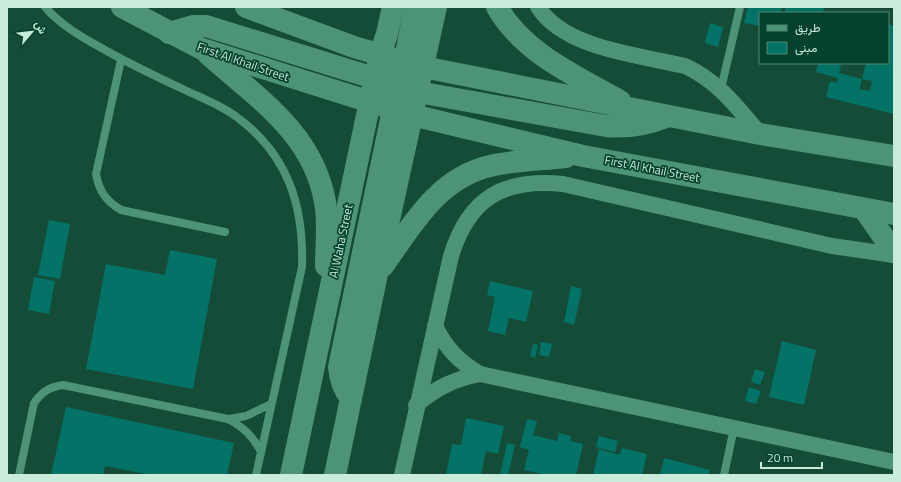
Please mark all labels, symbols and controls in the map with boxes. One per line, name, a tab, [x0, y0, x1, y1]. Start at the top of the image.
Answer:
north arrow	[12, 12, 52, 52]
legend	[759, 12, 889, 64]
text: ش	[31, 18, 51, 37]
text: طريق	[795, 18, 821, 37]
street label: First Al Khail Street	[195, 37, 293, 86]
text: مبنى	[795, 38, 817, 57]
street label: First Al Khail Street	[603, 150, 702, 187]
street label: Al Waha Street	[323, 201, 358, 280]
scale bar	[761, 444, 822, 470]
text: 20 m	[767, 448, 793, 467]

